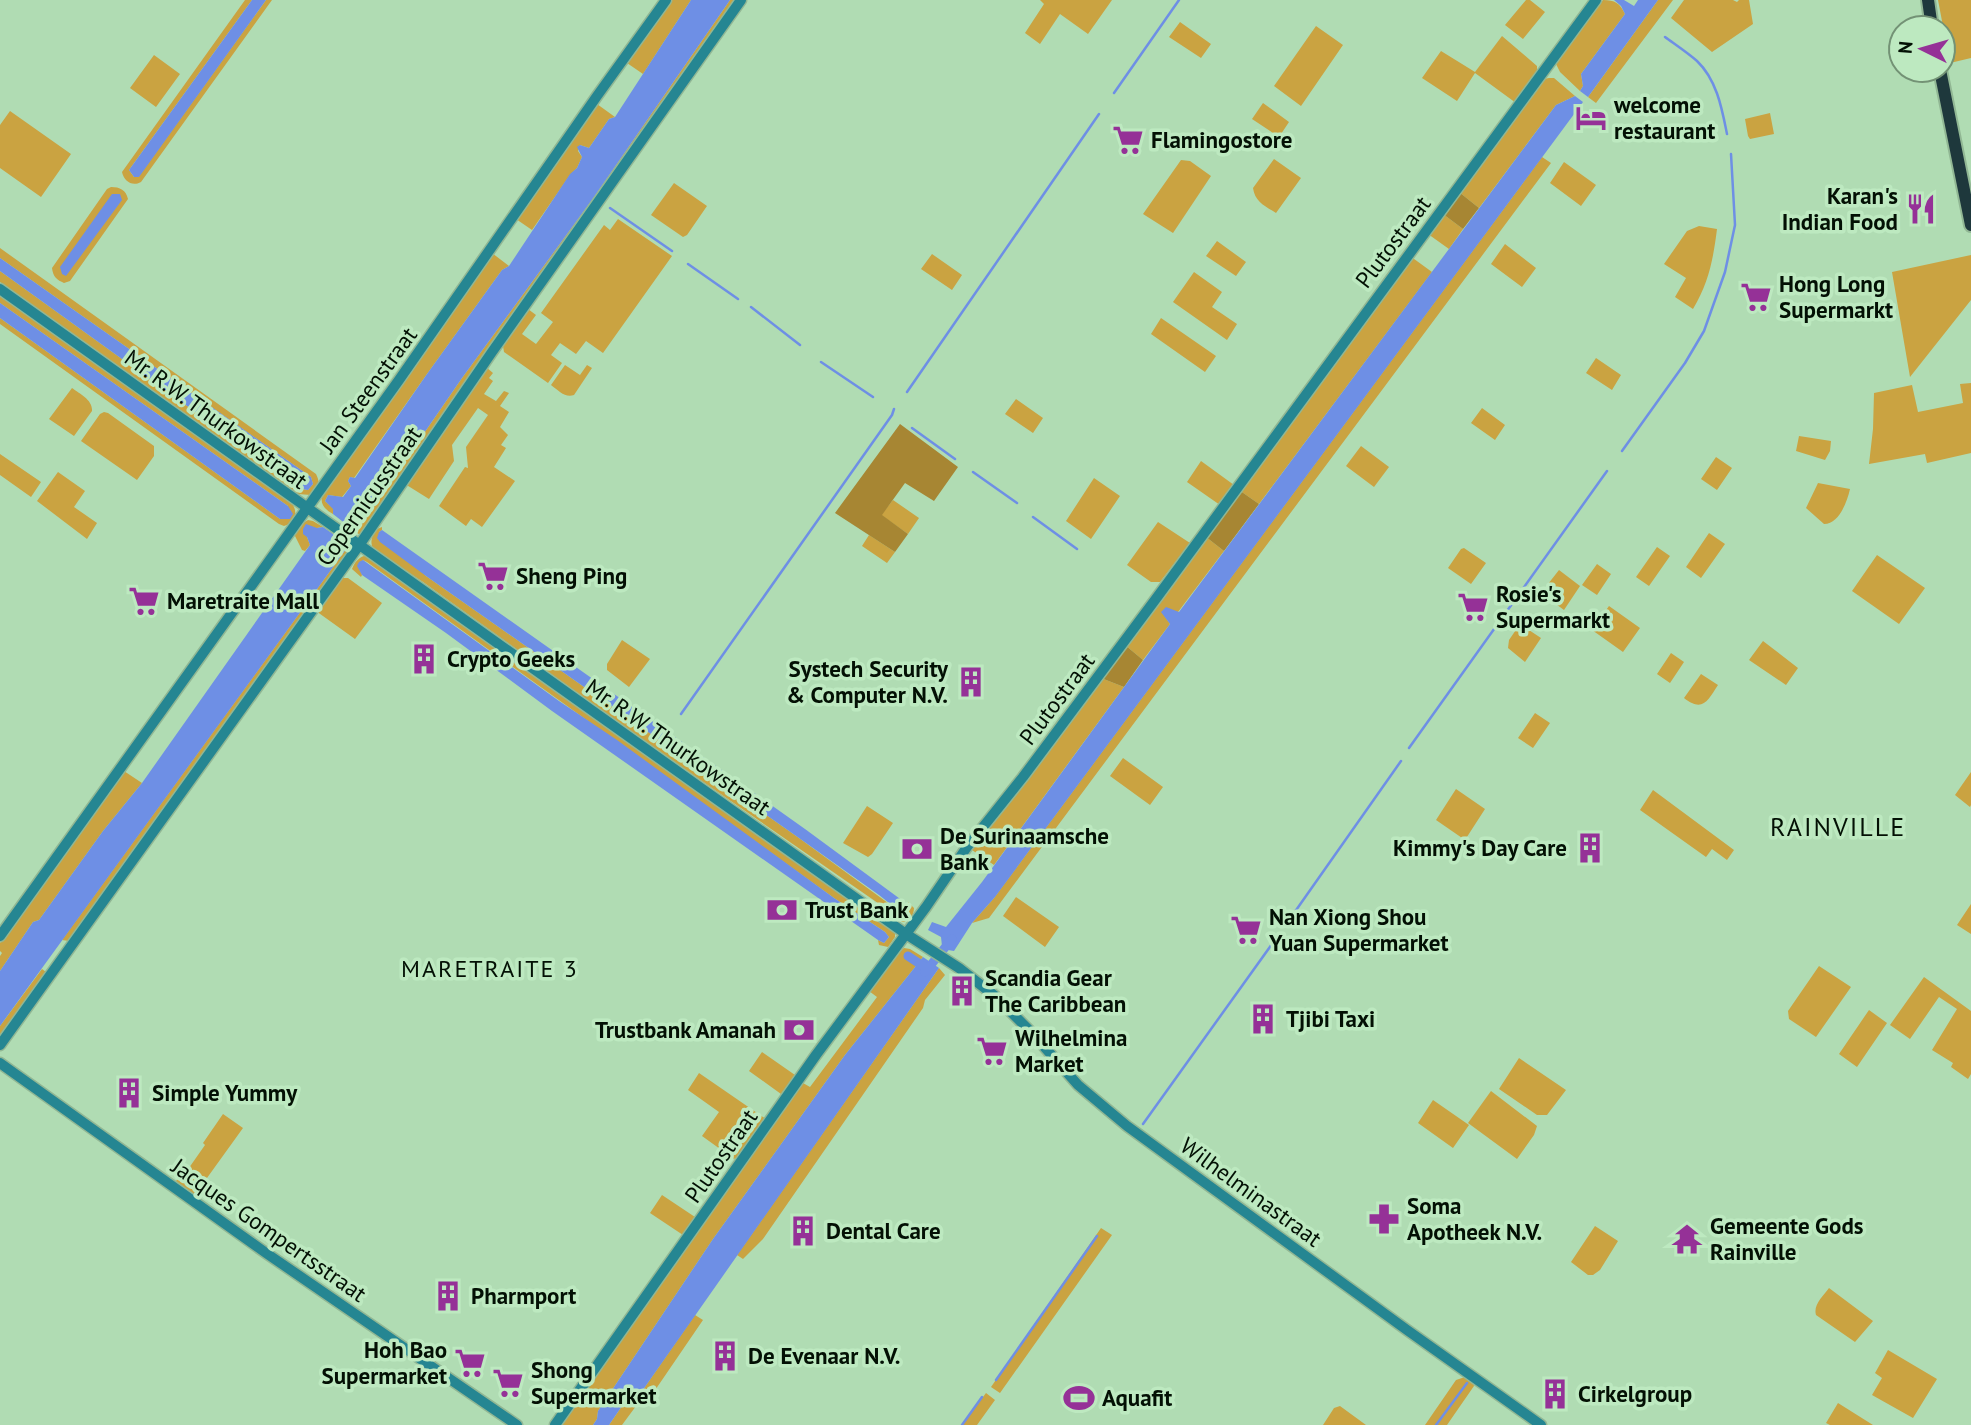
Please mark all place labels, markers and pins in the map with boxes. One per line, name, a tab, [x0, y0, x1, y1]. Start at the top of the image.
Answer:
place label: welcome restaurant	[1613, 90, 1715, 145]
hotel icon: welcome restaurant	[1574, 101, 1608, 135]
supermarket icon: Flamingostore	[1111, 123, 1145, 157]
place label: Flamingostore	[1151, 125, 1293, 154]
place label: Karan's Indian Food	[1782, 181, 1898, 236]
restaurant icon: Karan's Indian Food	[1904, 192, 1938, 226]
place label: Hong Long Supermarkt	[1779, 269, 1893, 324]
supermarket icon: Hong Long Supermarkt	[1739, 280, 1773, 314]
supermarket icon: Sheng Ping	[476, 559, 510, 593]
place label: Sheng Ping	[516, 561, 627, 590]
place label: Rosie's Supermarkt	[1496, 579, 1610, 634]
supermarket icon: Maretraite Mall	[127, 584, 161, 618]
place label: Maretraite Mall	[167, 586, 319, 615]
supermarket icon: Rosie's Supermarkt	[1456, 590, 1490, 624]
building icon: Crypto Geeks	[407, 642, 441, 676]
place label: Crypto Geeks	[447, 644, 575, 673]
place label: Systech Security & Computer N.V.	[786, 654, 949, 709]
building icon: Systech Security & Computer N.V.	[954, 665, 988, 699]
place label: De Surinaamsche Bank	[940, 821, 1109, 876]
building icon: Kimmy's Day Care	[1573, 831, 1607, 865]
bank icon: De Surinaamsche Bank	[900, 832, 934, 866]
place label: Kimmy's Day Care	[1393, 833, 1567, 862]
bank icon: Trust Bank	[765, 893, 799, 927]
place label: Trust Bank	[805, 895, 909, 924]
place label: Nan Xiong Shou Yuan Supermarket	[1268, 902, 1449, 957]
supermarket icon: Nan Xiong Shou Yuan Supermarket	[1229, 913, 1263, 947]
place label: Scandia Gear The Caribbean	[985, 963, 1126, 1018]
building icon: Scandia Gear The Caribbean	[945, 974, 979, 1008]
building icon: Tjibi Taxi	[1246, 1002, 1280, 1036]
place label: Tjibi Taxi	[1286, 1004, 1375, 1033]
bank icon: Trustbank Amanah	[782, 1013, 816, 1047]
place label: Trustbank Amanah	[595, 1015, 776, 1044]
place label: Wilhelmina Market	[1015, 1023, 1127, 1078]
supermarket icon: Wilhelmina Market	[975, 1034, 1009, 1068]
building icon: Simple Yummy	[112, 1076, 146, 1110]
place label: Simple Yummy	[152, 1078, 298, 1107]
place label: Soma Apotheek N.V.	[1407, 1191, 1542, 1246]
pharmacy icon: Soma Apotheek N.V.	[1367, 1202, 1401, 1236]
place label: Gemeente Gods Rainville	[1710, 1211, 1864, 1266]
building icon: Dental Care	[786, 1214, 820, 1248]
place label: Dental Care	[826, 1216, 941, 1245]
temple icon: Gemeente Gods Rainville	[1670, 1222, 1704, 1256]
building icon: Pharmport	[431, 1279, 465, 1313]
place label: Pharmport	[471, 1281, 576, 1310]
place label: Hoh Bao Supermarket	[322, 1335, 447, 1390]
building icon: De Evenaar N.V.	[708, 1339, 742, 1373]
place label: De Evenaar N.V.	[748, 1341, 900, 1370]
supermarket icon: Hoh Bao Supermarket	[453, 1346, 487, 1380]
place label: Shong Supermarket	[531, 1355, 656, 1410]
supermarket icon: Shong Supermarket	[491, 1366, 525, 1400]
building icon: Cirkelgroup	[1538, 1377, 1572, 1411]
place label: Cirkelgroup	[1578, 1379, 1692, 1408]
sports icon: Aquafit	[1062, 1381, 1096, 1415]
place label: Aquafit	[1102, 1383, 1172, 1412]

